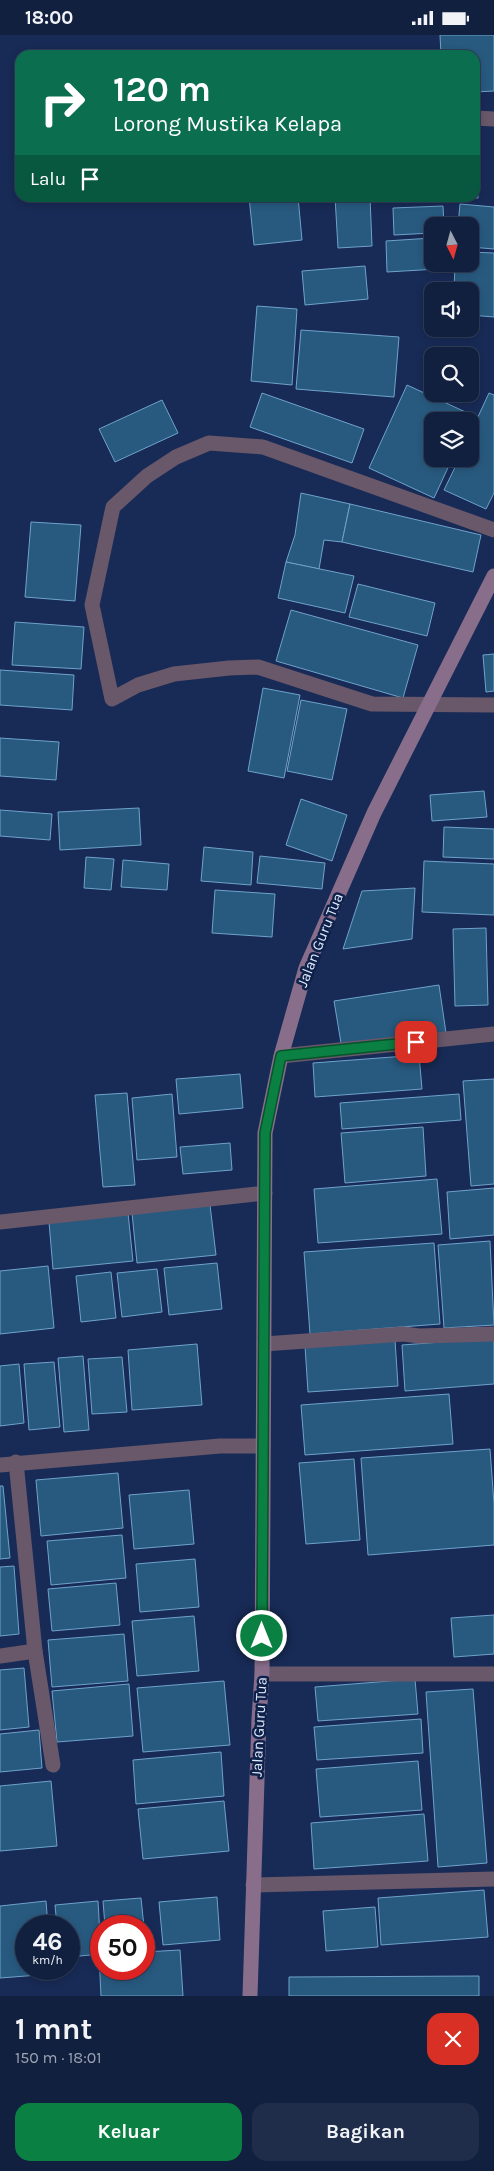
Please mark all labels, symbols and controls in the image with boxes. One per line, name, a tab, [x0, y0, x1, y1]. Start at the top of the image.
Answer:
text: 18:00	[25, 7, 73, 29]
text: 120 m	[113, 69, 211, 110]
icon: right	[30, 70, 95, 135]
text: Lorong Mustika Kelapa	[113, 111, 342, 137]
icon: arrive	[76, 165, 104, 193]
text: Lalu	[30, 168, 66, 190]
north arrow	[424, 217, 479, 273]
map controls	[424, 217, 479, 467]
button: sound	[424, 282, 479, 337]
button: search	[424, 347, 479, 402]
button: layers	[424, 412, 479, 467]
street label: Jalan Guru Tua	[293, 890, 347, 990]
pin	[395, 1021, 437, 1063]
icon: arrive	[402, 1028, 430, 1056]
position arrow	[235, 1609, 287, 1661]
street label: Jalan Guru Tua	[247, 1677, 271, 1777]
speed limit sign: 50	[90, 1915, 155, 1980]
text: 46	[32, 1927, 63, 1956]
text: km/h	[32, 1953, 63, 1967]
text: 1 mnt	[15, 2011, 92, 2047]
button: close	[427, 2013, 479, 2065]
text: 150 m · 18:01	[15, 2048, 102, 2067]
button: Keluar	[15, 2103, 242, 2161]
button: Bagikan	[252, 2103, 479, 2161]

